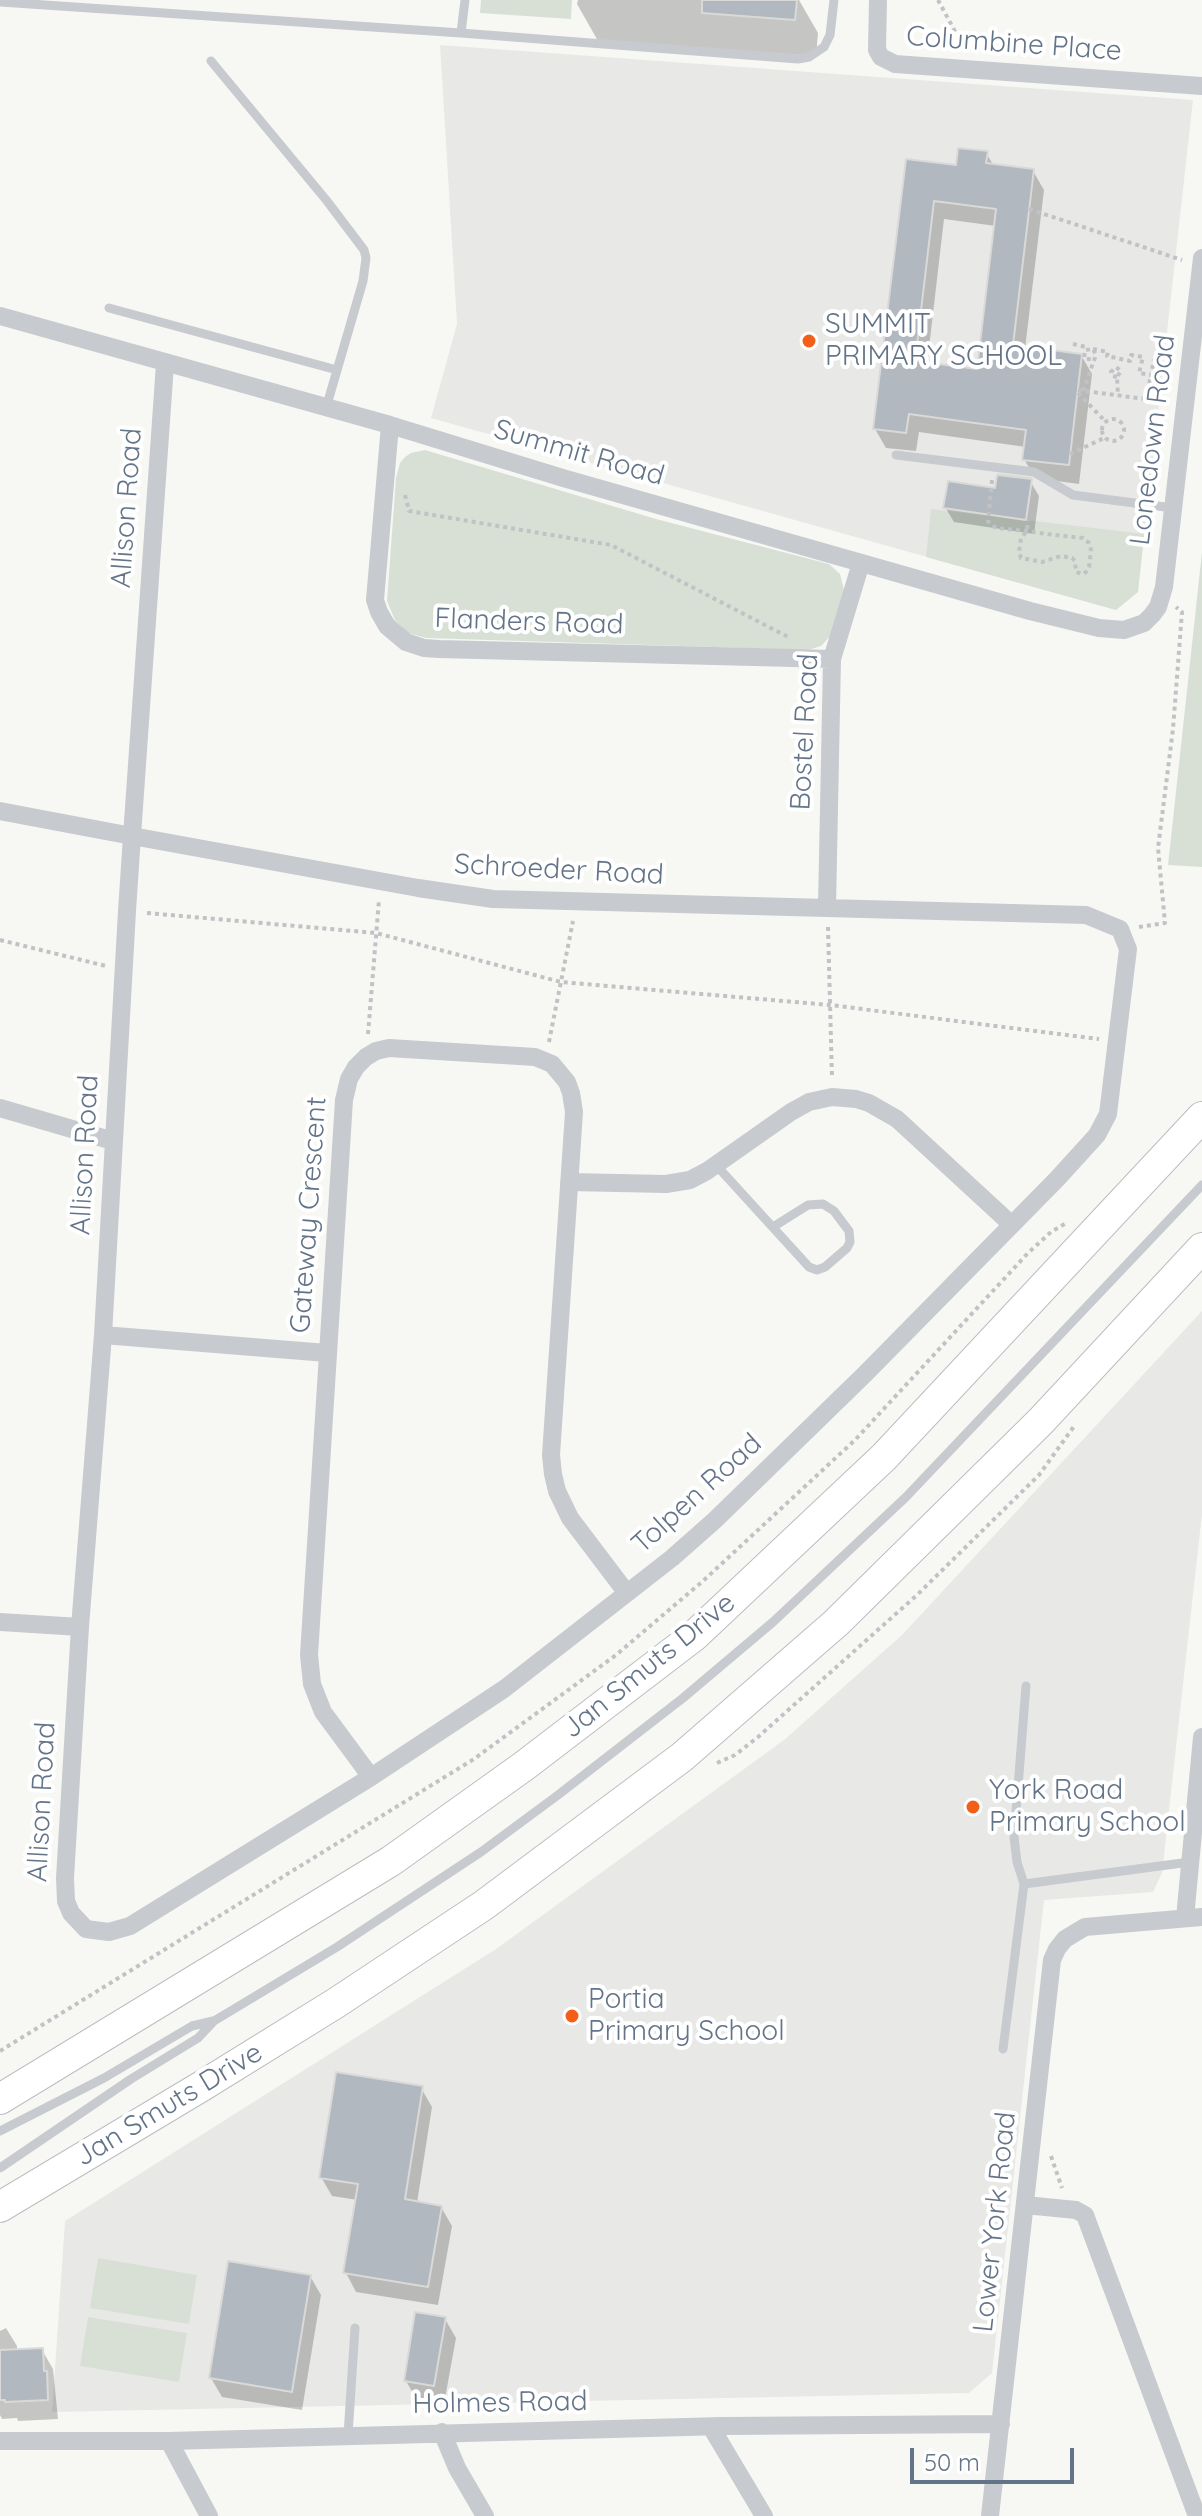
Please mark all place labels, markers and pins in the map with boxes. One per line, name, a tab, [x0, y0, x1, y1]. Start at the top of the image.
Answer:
place label: SUMMIT PRIMARY SCHOOL	[825, 308, 1062, 374]
marker: SUMMIT PRIMARY SCHOOL	[800, 332, 818, 350]
place label: York Road Primary School	[989, 1774, 1186, 1840]
marker: York Road Primary School	[964, 1798, 982, 1816]
place label: Portia Primary School	[588, 1983, 785, 2049]
marker: Portia Primary School	[563, 2007, 581, 2025]

